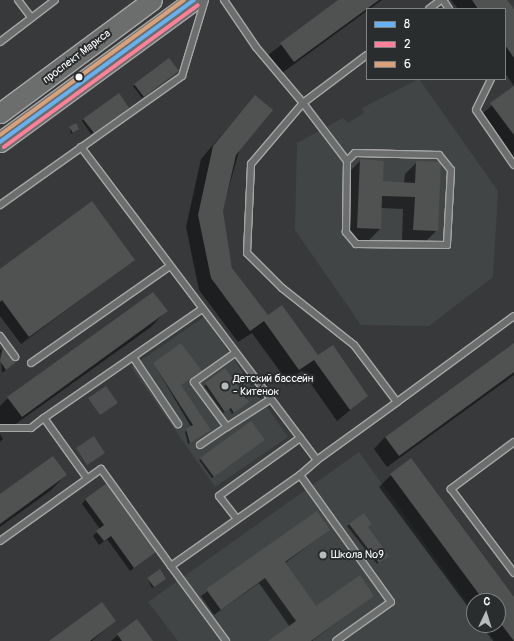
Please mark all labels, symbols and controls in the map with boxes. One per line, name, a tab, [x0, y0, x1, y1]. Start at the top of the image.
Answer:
legend	[366, 8, 506, 80]
text: 8	[404, 17, 410, 32]
street label: проспект Маркса	[40, 27, 114, 87]
text: 2	[404, 37, 411, 52]
text: 6	[404, 57, 411, 72]
unlabelled marker	[74, 72, 84, 82]
place label: Детский бассейн - Китенок	[233, 373, 313, 399]
marker: Детский бассейн - Китенок	[220, 381, 230, 391]
place label: Школа №9	[331, 548, 384, 562]
marker: Школа №9	[318, 550, 328, 560]
north arrow	[466, 593, 506, 633]
text: С	[483, 595, 491, 608]

